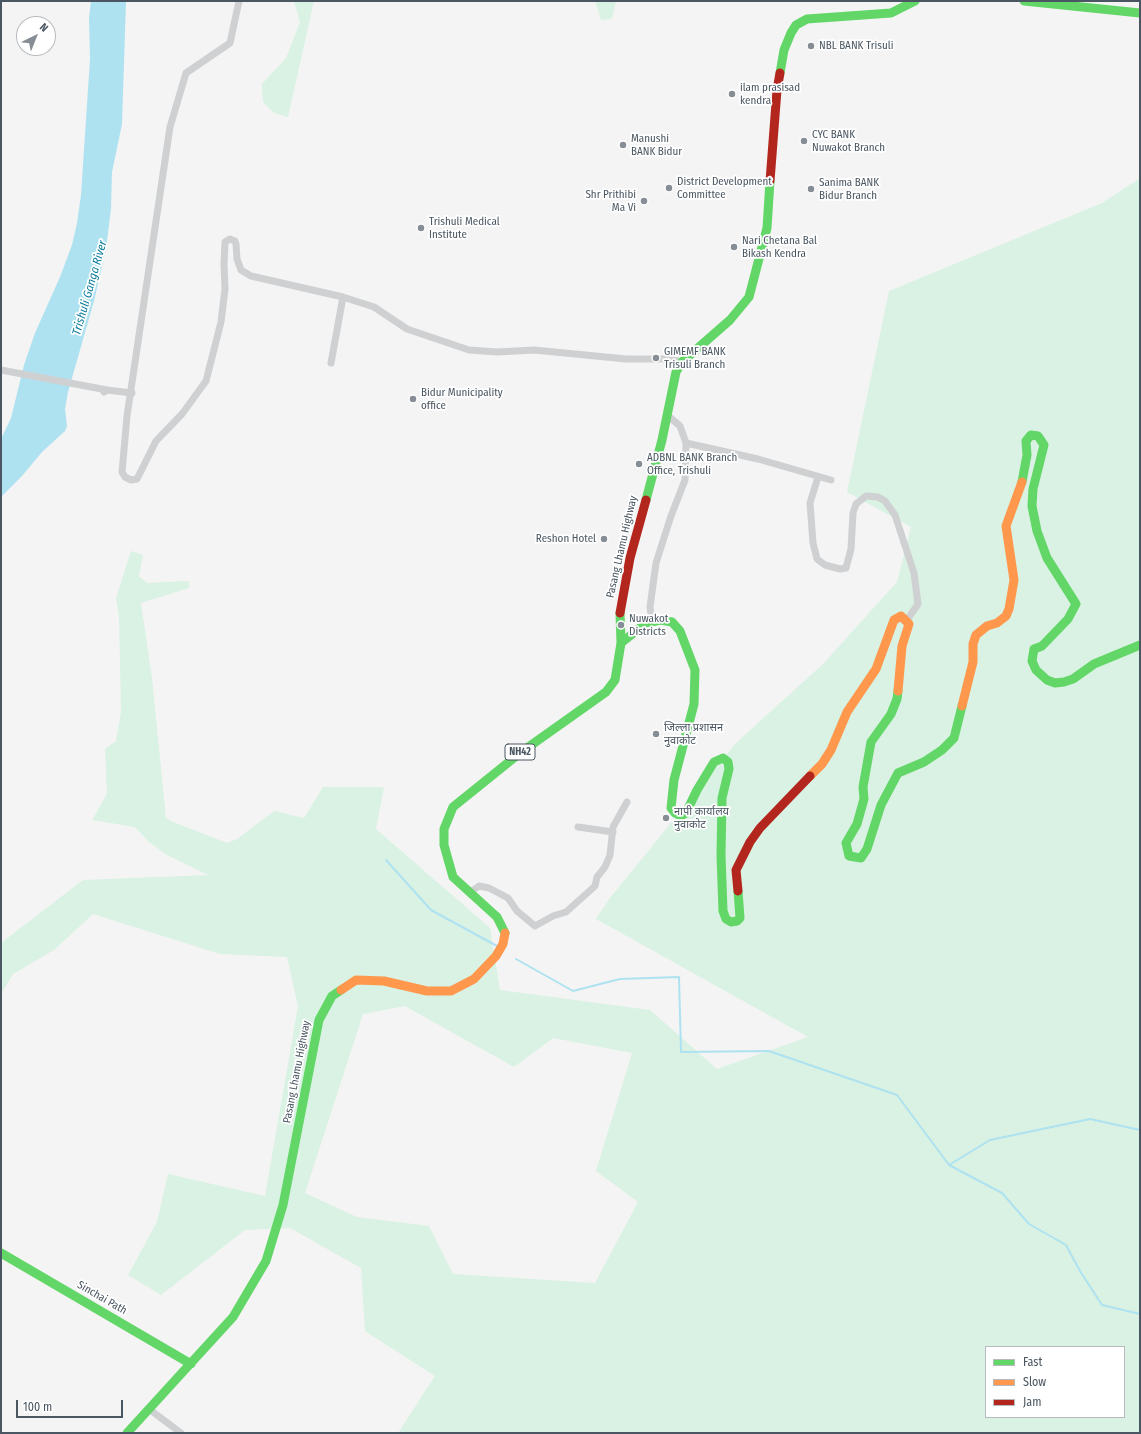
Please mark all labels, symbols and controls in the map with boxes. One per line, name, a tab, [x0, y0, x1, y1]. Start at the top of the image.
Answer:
north arrow	[16, 16, 56, 56]
text: N	[37, 21, 51, 35]
place label: NBL BANK Trisuli	[819, 39, 893, 53]
marker: NBL BANK Trisuli	[806, 41, 816, 51]
place label: ilam prasisad kendra	[740, 81, 800, 107]
marker: ilam prasisad kendra	[727, 89, 737, 99]
place label: CYC BANK Nuwakot Branch	[812, 128, 885, 154]
place label: Manushi BANK Bidur	[631, 132, 682, 158]
marker: CYC BANK Nuwakot Branch	[799, 136, 809, 146]
marker: Manushi BANK Bidur	[618, 140, 628, 150]
place label: District Development Committee	[677, 175, 772, 201]
place label: Sanima BANK Bidur Branch	[819, 176, 879, 202]
marker: District Development Committee	[664, 183, 674, 193]
marker: Sanima BANK Bidur Branch	[806, 184, 816, 194]
place label: Shr Prithibi Ma Vi	[585, 188, 636, 214]
marker: Shr Prithibi Ma Vi	[639, 196, 649, 206]
place label: Trishuli Medical Institute	[429, 215, 500, 241]
marker: Trishuli Medical Institute	[416, 223, 426, 233]
place label: Nari Chetana Bal Bikash Kendra	[742, 234, 817, 260]
water label: Trishuli Ganga River	[70, 239, 110, 337]
marker: Nari Chetana Bal Bikash Kendra	[729, 242, 739, 252]
place label: GIMEMF BANK Trisuli Branch	[664, 345, 726, 371]
marker: GIMEMF BANK Trisuli Branch	[651, 353, 661, 363]
place label: Bidur Municipality office	[421, 386, 503, 412]
marker: Bidur Municipality office	[408, 394, 418, 404]
place label: ADBNL BANK Branch Office, Trishuli	[647, 451, 737, 477]
marker: ADBNL BANK Branch Office, Trishuli	[634, 459, 644, 469]
street label: Pasang Lhamu Highway	[604, 495, 640, 599]
place label: Reshon Hotel	[536, 532, 596, 546]
marker: Reshon Hotel	[599, 534, 609, 544]
place label: Nuwakot Districts	[629, 612, 668, 638]
marker: Nuwakot Districts	[616, 620, 626, 630]
place label: जिल्ला प्रशासन नुवाकोट	[664, 721, 723, 747]
marker: जिल्ला प्रशासन नुवाकोट	[651, 729, 661, 739]
road number: NH42	[505, 744, 535, 760]
place label: नापी कार्यालय नुवाकोट	[674, 805, 729, 831]
marker: नापी कार्यालय नुवाकोट	[661, 813, 671, 823]
street label: Pasang Lhamu Highway	[281, 1019, 313, 1125]
street label: Sinchai Path	[75, 1278, 129, 1318]
legend	[985, 1346, 1125, 1418]
text: Fast	[1023, 1355, 1042, 1369]
text: Slow	[1023, 1375, 1046, 1389]
scale bar	[18, 1392, 125, 1418]
text: Jam	[1023, 1395, 1041, 1409]
text: 100 m	[23, 1400, 52, 1414]

